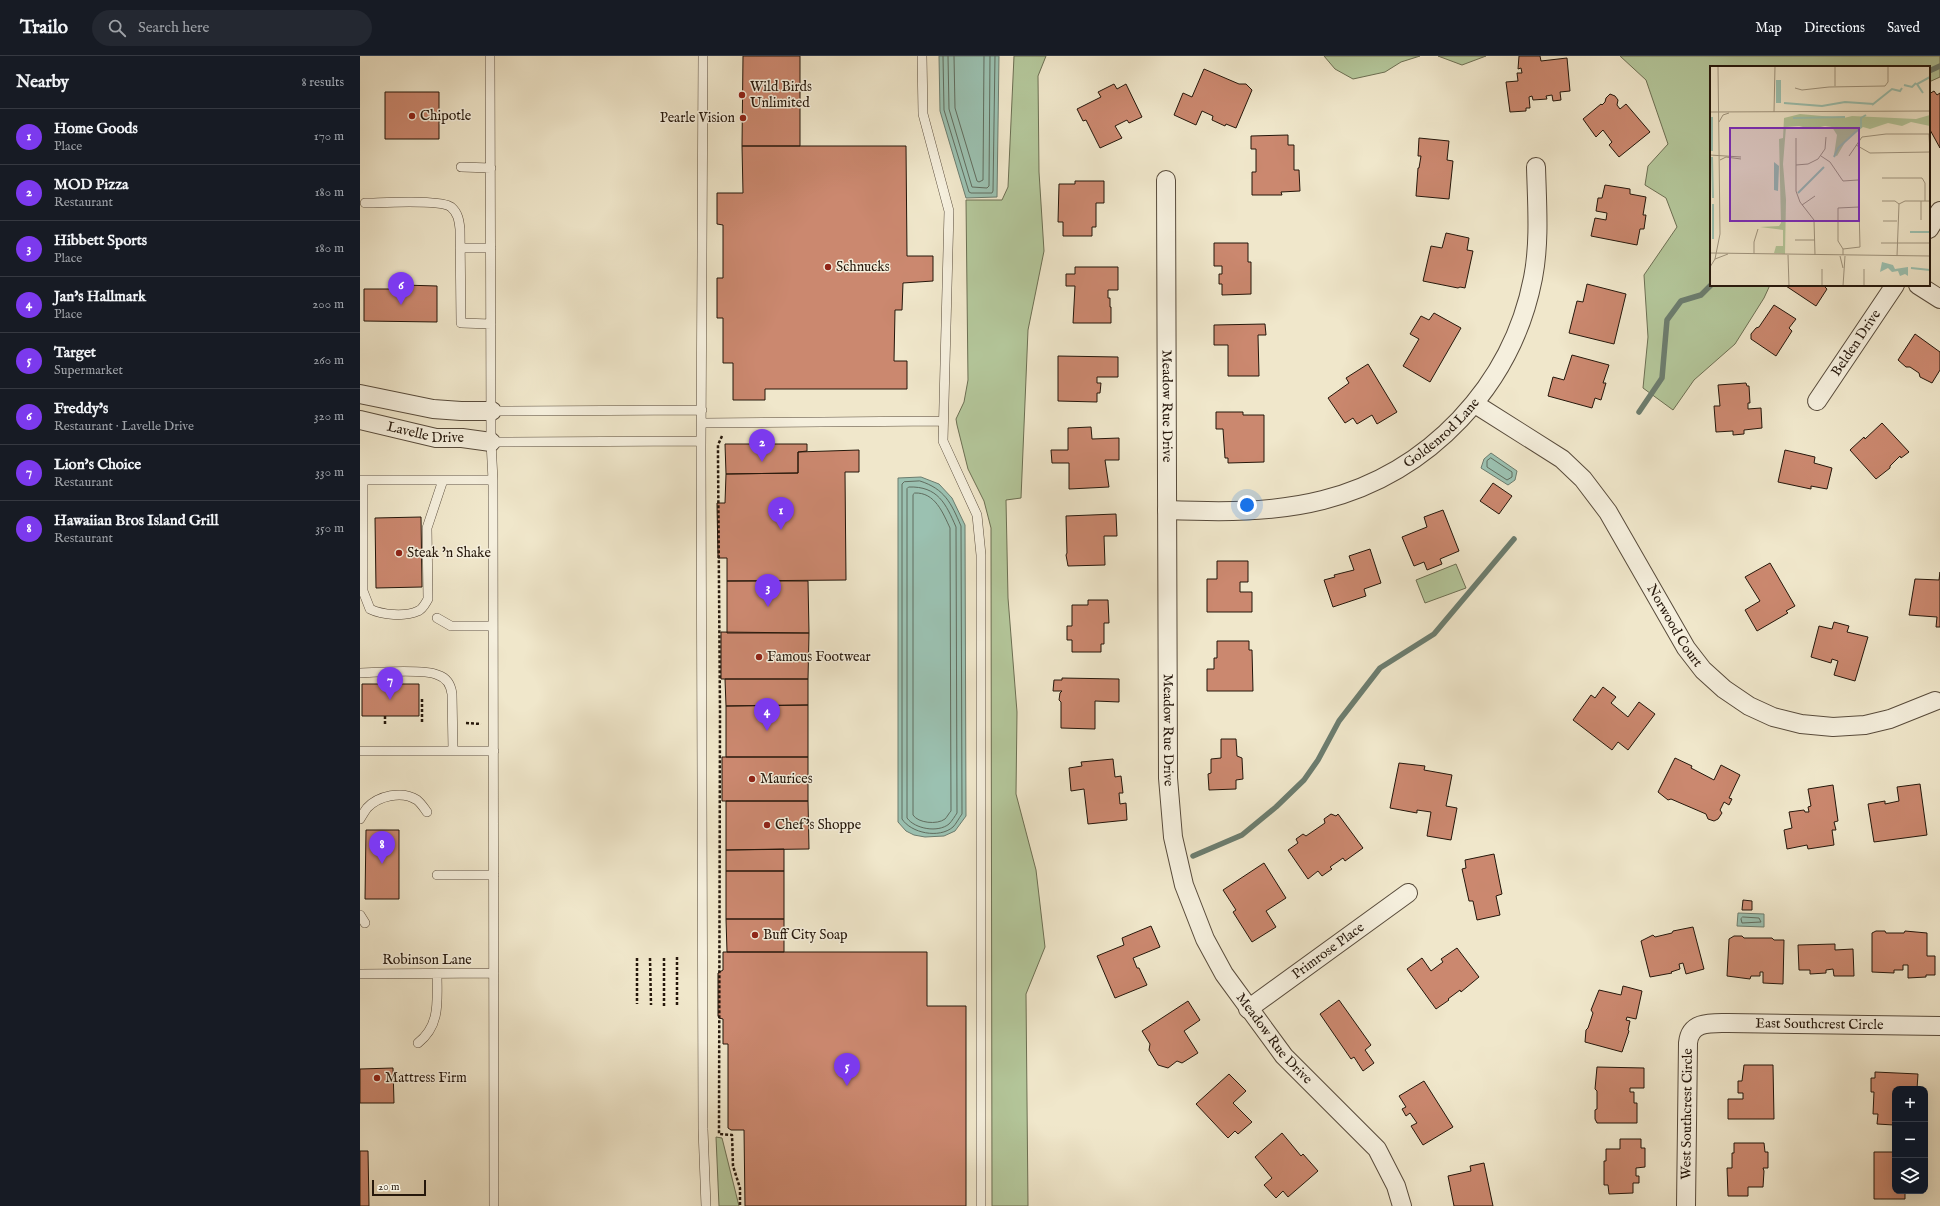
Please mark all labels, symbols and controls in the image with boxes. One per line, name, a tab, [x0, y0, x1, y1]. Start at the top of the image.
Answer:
search box	[92, 10, 372, 46]
text: Trailo	[20, 16, 68, 40]
icon: search	[106, 17, 128, 39]
text: Search here	[138, 18, 209, 37]
text: Map	[1755, 19, 1782, 37]
text: Directions	[1804, 19, 1865, 37]
text: Saved	[1887, 19, 1920, 37]
inset map	[1710, 66, 1930, 286]
text: Nearby	[16, 72, 69, 93]
text: 8 results	[301, 74, 344, 91]
place label: Wild Birds Unlimited	[750, 78, 812, 112]
marker: Wild Birds Unlimited	[737, 90, 747, 100]
place label: Chipotle	[420, 107, 472, 125]
place label: Pearle Vision	[660, 109, 736, 127]
marker: Chipotle	[407, 111, 417, 121]
marker: Pearle Vision	[738, 113, 748, 123]
text: Home Goods	[54, 119, 138, 138]
text: 1	[27, 128, 31, 145]
text: 170 m	[314, 128, 344, 145]
text: Place	[54, 138, 82, 155]
text: MOD Pizza	[54, 175, 129, 194]
text: 2	[26, 184, 32, 201]
text: 180 m	[315, 184, 344, 201]
text: Restaurant	[54, 194, 113, 211]
text: Hibbett Sports	[54, 231, 147, 250]
text: 3	[27, 240, 31, 257]
text: 180 m	[315, 240, 344, 257]
text: Place	[54, 250, 82, 267]
place label: Schnucks	[836, 258, 890, 276]
marker: Schnucks	[823, 262, 833, 272]
pin: 6	[388, 272, 414, 305]
text: Jan's Hallmark	[54, 287, 146, 306]
text: 4	[26, 296, 32, 313]
text: 200 m	[312, 296, 344, 313]
text: Place	[54, 306, 82, 323]
street label: Belden Drive	[1827, 306, 1885, 380]
text: Target	[54, 343, 96, 362]
street label: Meadow Rue Drive	[1158, 350, 1176, 463]
text: 5	[27, 352, 31, 369]
text: 260 m	[313, 352, 344, 369]
text: Supermarket	[54, 362, 123, 379]
street label: Goldenrod Lane	[1400, 394, 1484, 472]
text: Freddy's	[54, 399, 108, 418]
text: 6	[26, 408, 32, 425]
text: 320 m	[314, 408, 344, 425]
text: Restaurant · Lavelle Drive	[54, 418, 194, 435]
street label: Lavelle Drive	[385, 418, 465, 447]
pin: 2	[749, 429, 775, 462]
text: Lion's Choice	[54, 455, 141, 474]
text: 7	[26, 464, 32, 481]
text: 330 m	[315, 464, 344, 481]
text: Restaurant	[54, 474, 113, 491]
your location	[1237, 495, 1257, 515]
pin: 1	[768, 497, 794, 530]
text: Hawaiian Bros Island Grill	[54, 511, 219, 530]
text: 8	[26, 520, 32, 537]
text: 350 m	[315, 520, 344, 537]
text: Restaurant	[54, 530, 113, 547]
place label: Steak 'n Shake	[407, 544, 491, 562]
marker: Steak 'n Shake	[394, 548, 404, 558]
pin: 3	[755, 574, 781, 607]
street label: Norwood Court	[1642, 581, 1707, 671]
place label: Famous Footwear	[767, 648, 871, 666]
marker: Famous Footwear	[754, 652, 764, 662]
pin: 7	[377, 667, 403, 700]
street label: Meadow Rue Drive	[1159, 674, 1178, 788]
pin: 4	[754, 698, 780, 731]
place label: Maurices	[760, 770, 813, 788]
marker: Maurices	[747, 774, 757, 784]
place label: Chef's Shoppe	[775, 816, 862, 834]
marker: Chef's Shoppe	[762, 820, 772, 830]
pin: 8	[369, 831, 395, 864]
street label: Primrose Place	[1288, 918, 1368, 983]
place label: Buff City Soap	[763, 926, 848, 944]
marker: Buff City Soap	[750, 930, 760, 940]
street label: Robinson Lane	[382, 951, 472, 969]
street label: Meadow Rue Drive	[1232, 989, 1317, 1089]
street label: East Southcrest Circle	[1755, 1014, 1884, 1034]
street label: West Southcrest Circle	[1677, 1048, 1697, 1180]
pin: 5	[834, 1053, 860, 1086]
place label: Mattress Firm	[385, 1069, 467, 1087]
marker: Mattress Firm	[372, 1073, 382, 1083]
map controls	[1892, 1086, 1928, 1194]
button: +	[1892, 1086, 1928, 1122]
button: −	[1892, 1122, 1928, 1158]
button: layers	[1892, 1158, 1928, 1194]
scale bar	[372, 1178, 426, 1197]
text: 20 m	[378, 1180, 399, 1194]

